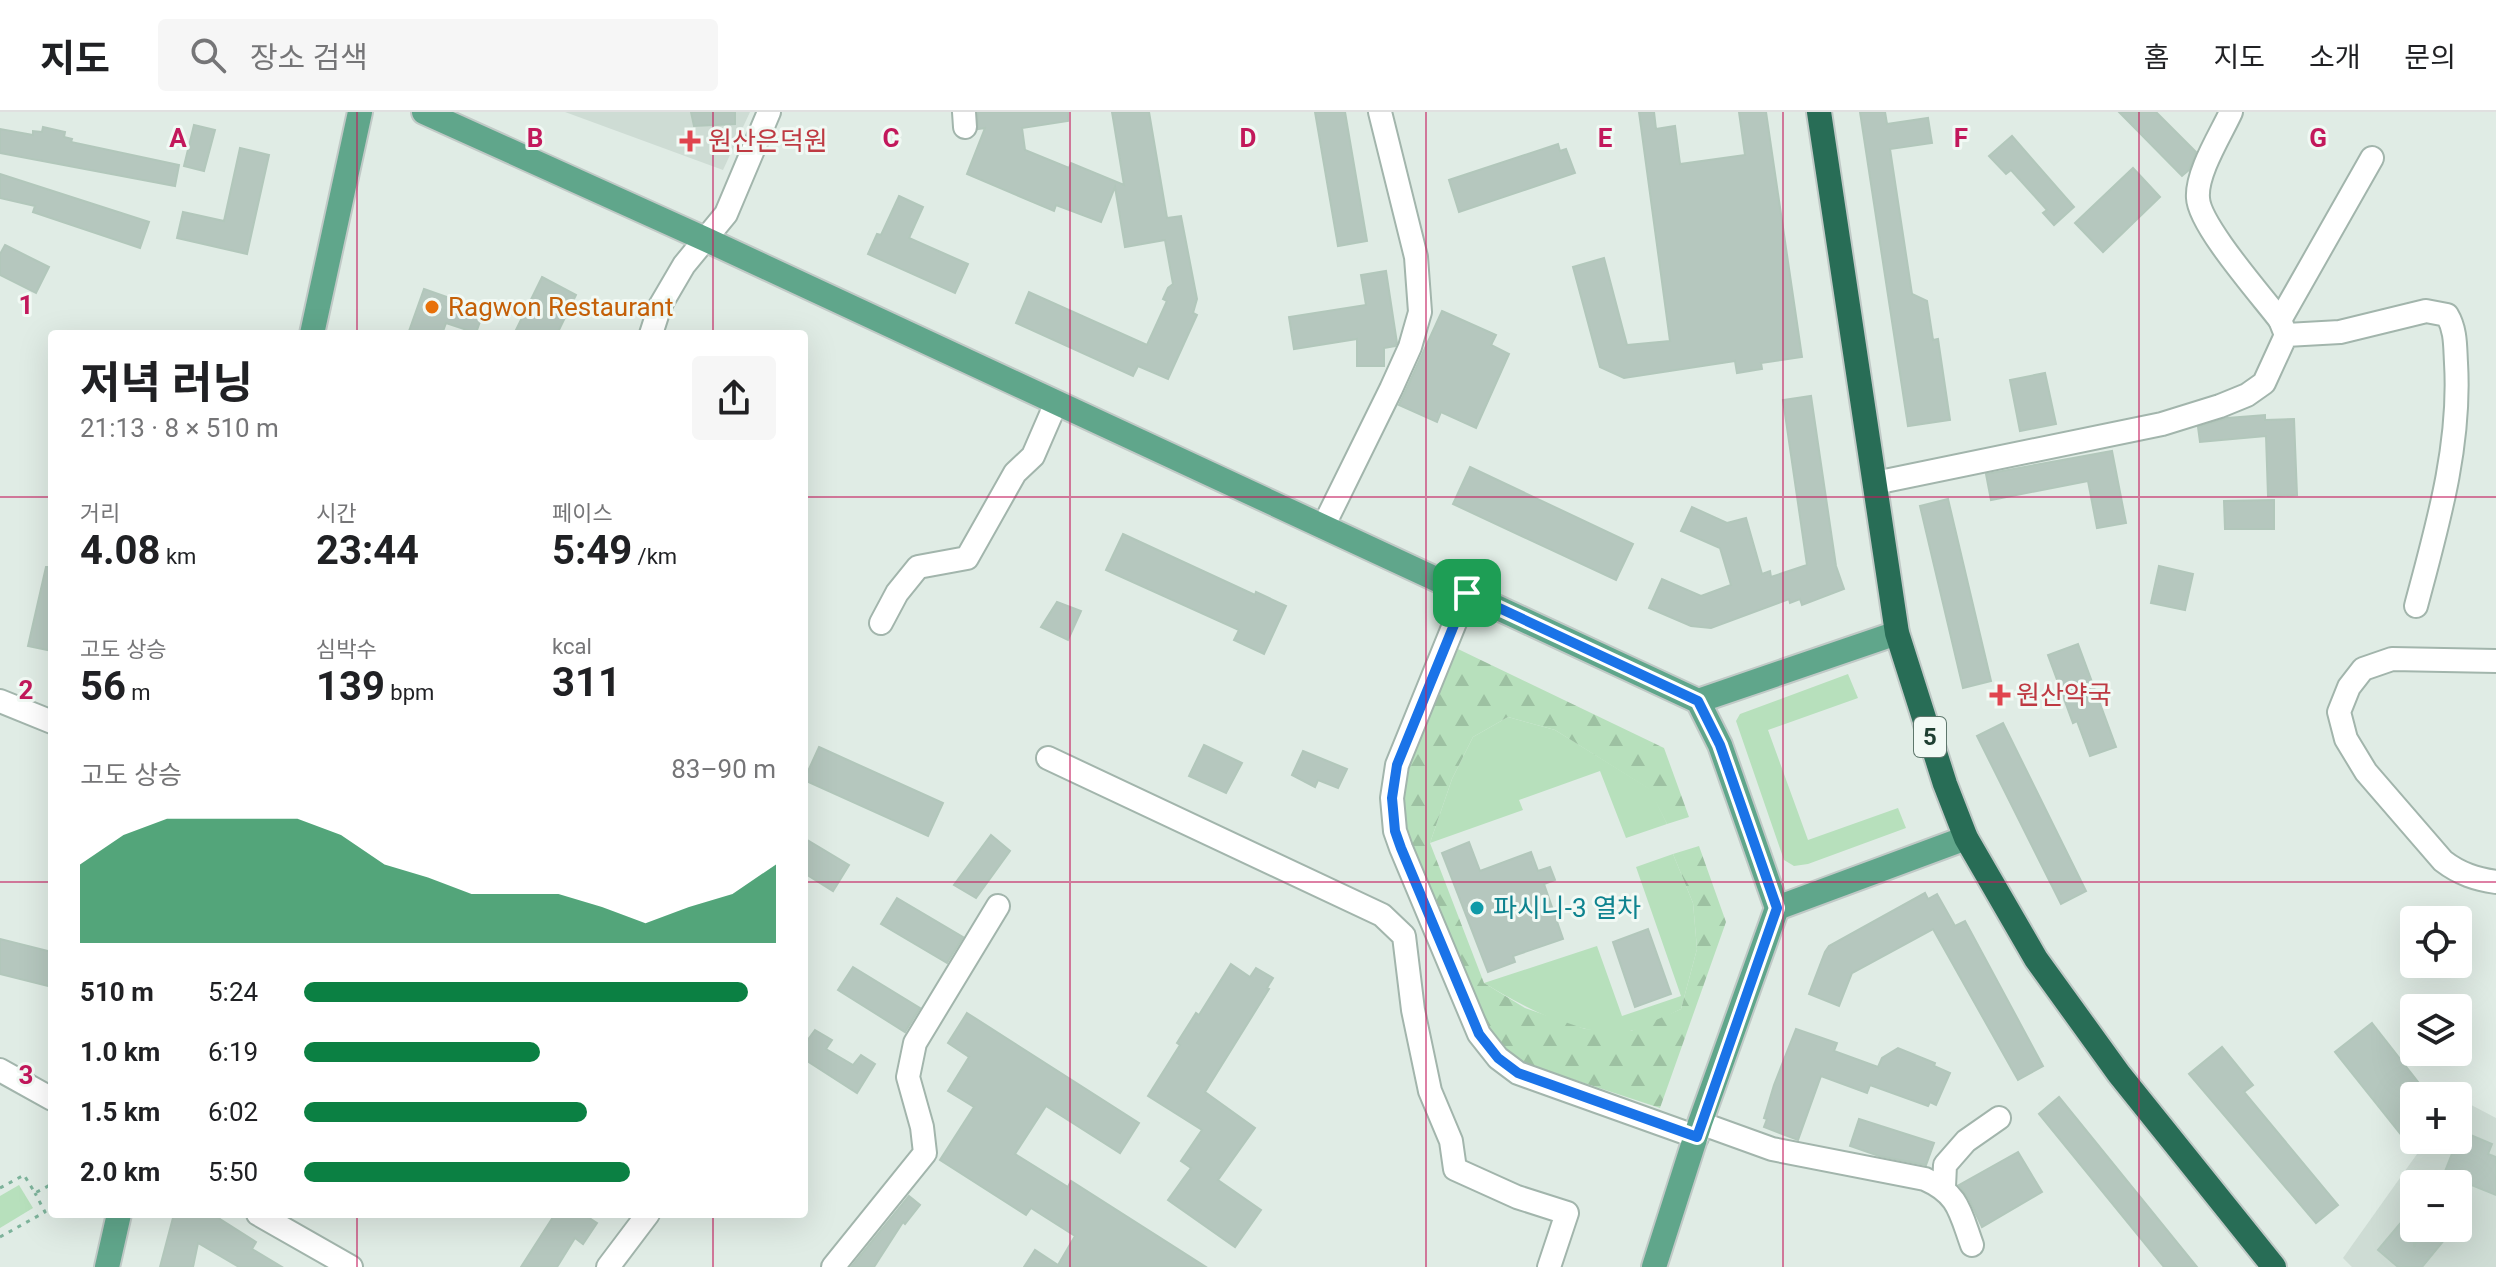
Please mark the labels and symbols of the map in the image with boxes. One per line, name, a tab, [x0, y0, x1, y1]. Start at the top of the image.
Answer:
text: A	[169, 123, 187, 153]
text: B	[527, 123, 543, 153]
text: C	[882, 123, 900, 153]
text: D	[1240, 123, 1256, 153]
text: E	[1598, 123, 1613, 153]
text: F	[1954, 123, 1968, 153]
text: G	[2309, 123, 2327, 153]
place label: 원산은덕원	[708, 126, 828, 156]
marker: 원산은덕원	[679, 130, 701, 152]
text: 1	[19, 290, 33, 320]
place label: Ragwon Restaurant	[448, 292, 673, 322]
marker: Ragwon Restaurant	[423, 298, 441, 316]
pin	[1433, 559, 1501, 627]
text: 2	[19, 675, 33, 705]
place label: 원산약국	[2016, 680, 2112, 710]
marker: 원산약국	[1991, 686, 2009, 704]
road number: 5	[1914, 717, 1946, 757]
place label: 파시니-3 열차	[1493, 893, 1641, 923]
marker: 파시니-3 열차	[1468, 899, 1486, 917]
text: 3	[19, 1060, 33, 1090]

